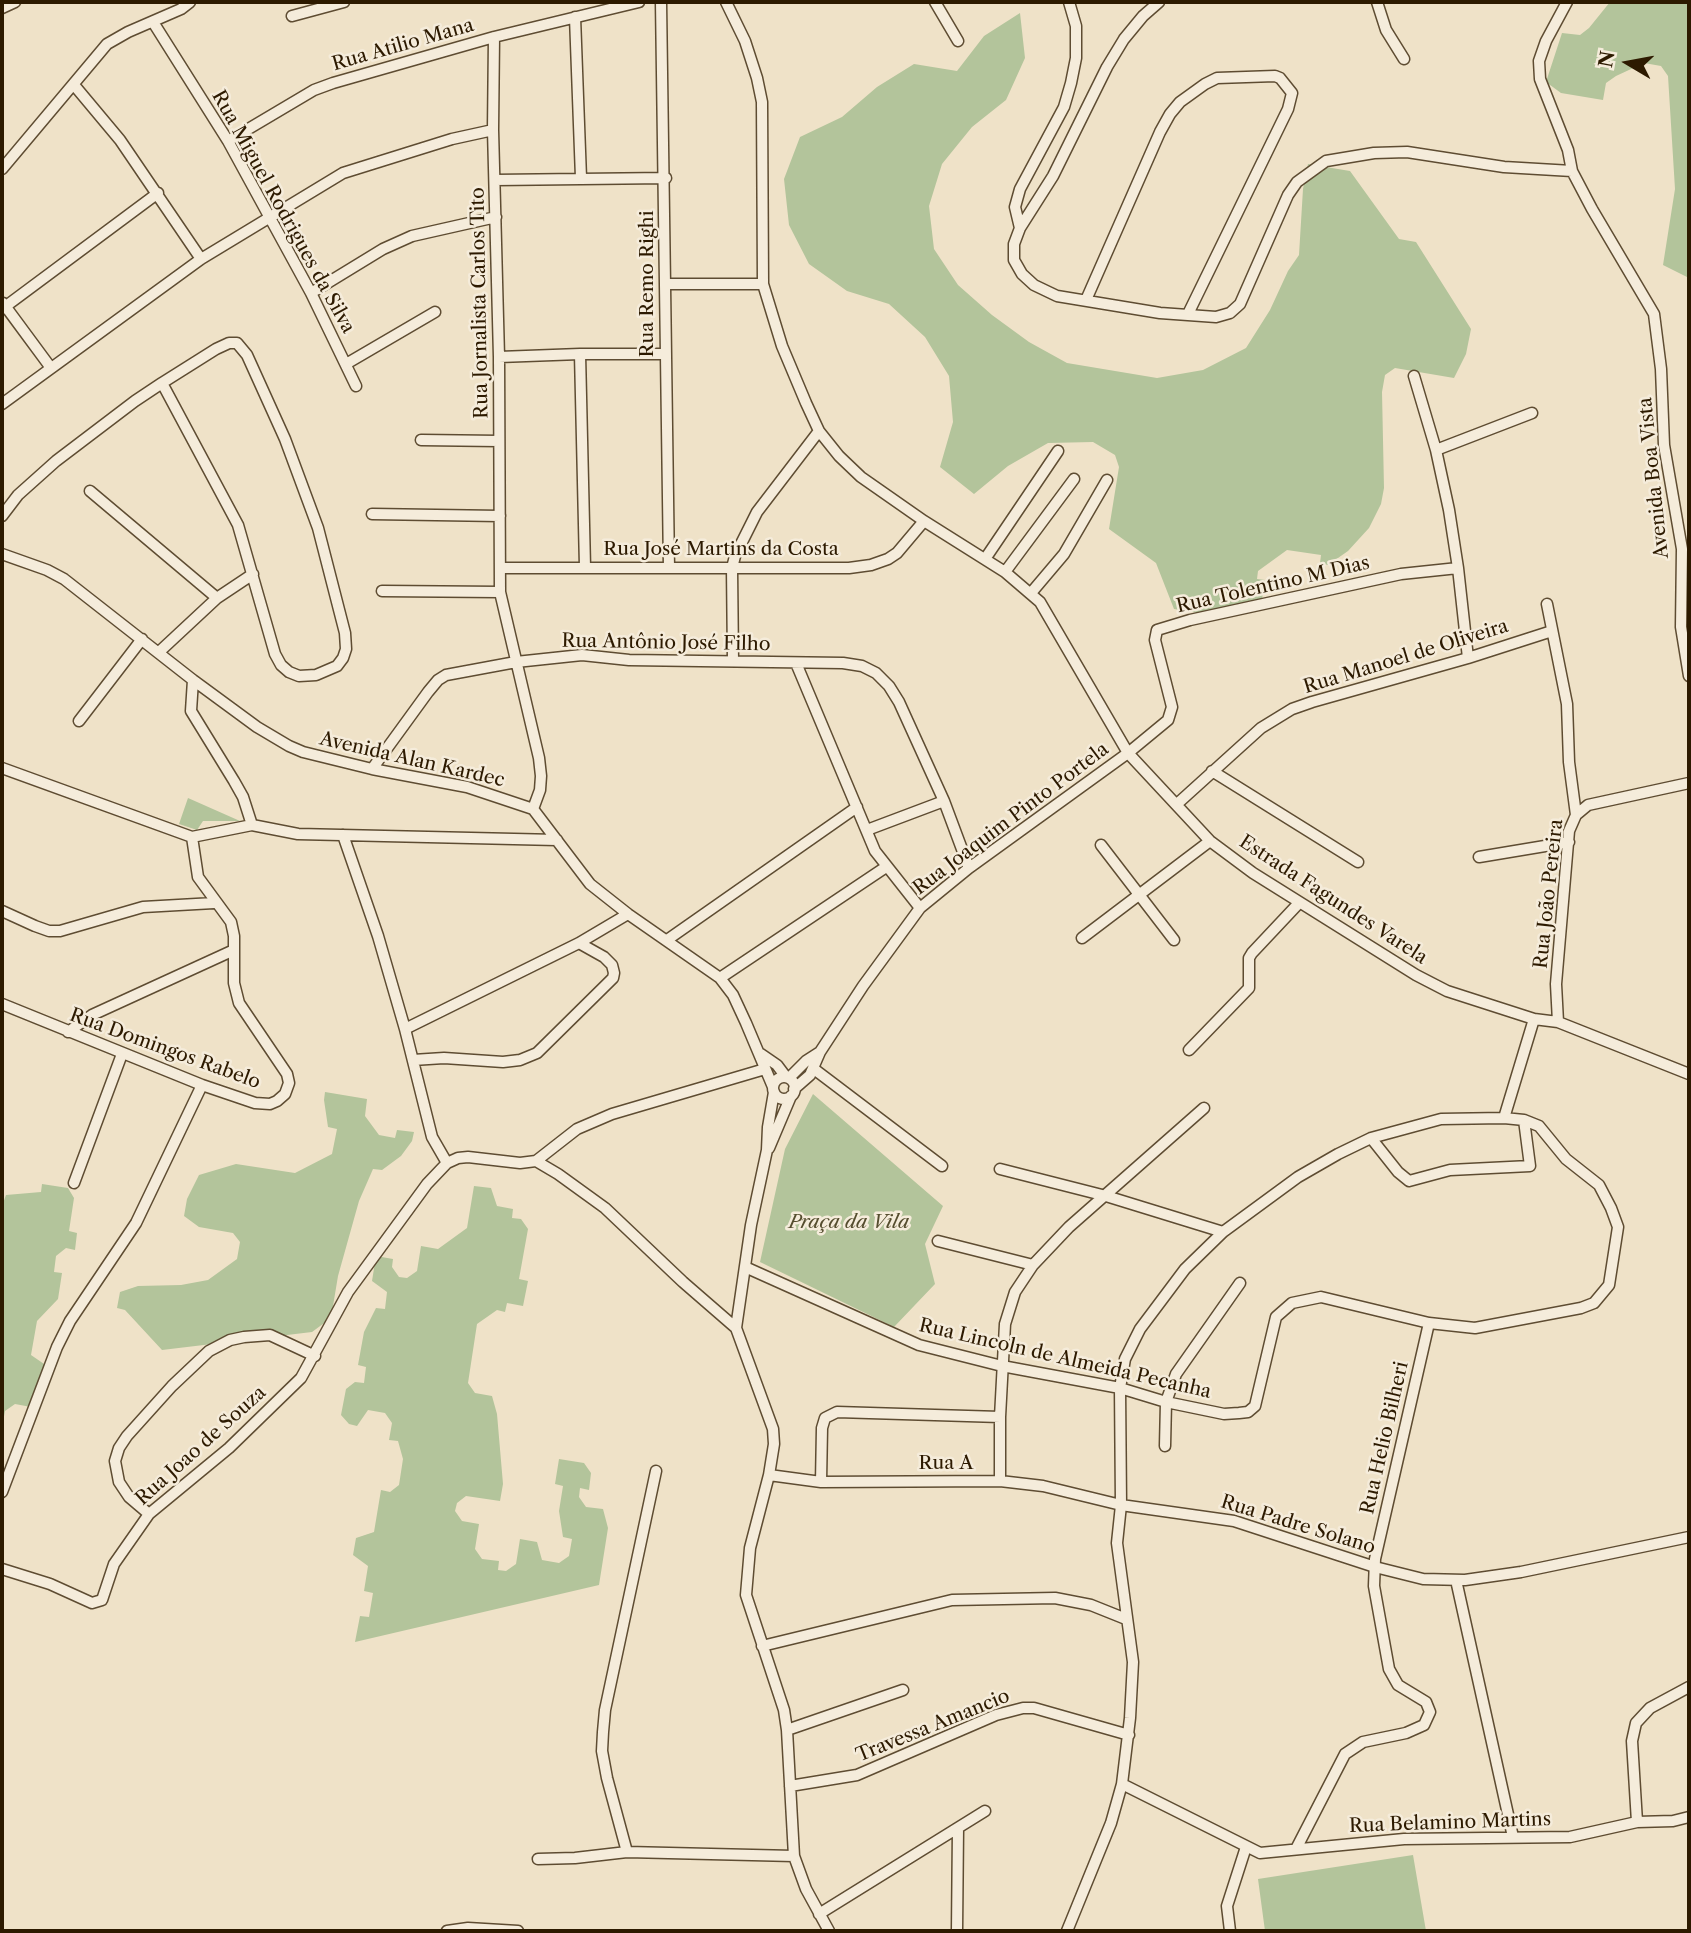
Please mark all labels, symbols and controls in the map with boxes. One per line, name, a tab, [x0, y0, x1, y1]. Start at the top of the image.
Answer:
street label: Rua Atilio Mana	[330, 14, 476, 76]
north arrow	[1593, 28, 1663, 98]
text: N	[1594, 49, 1620, 69]
street label: Rua Miguel Rodrigues da Silva	[207, 87, 359, 337]
street label: Rua Jornalista Carlos Tito	[467, 187, 493, 419]
street label: Rua Remo Righi	[637, 211, 659, 357]
street label: Avenida Boa Vista	[1634, 396, 1674, 560]
street label: Rua José Martins da Costa	[603, 539, 839, 561]
street label: Rua Tolentino M Dias	[1174, 552, 1372, 618]
street label: Rua Manoel de Oliveira	[1301, 615, 1511, 699]
street label: Rua Antônio José Filho	[561, 630, 771, 656]
street label: Avenida Alan Kardec	[317, 728, 507, 792]
street label: Rua Joaquim Pinto Portela	[909, 738, 1113, 900]
street label: Rua João Pereira	[1530, 818, 1568, 970]
street label: Estrada Fagundes Varela	[1235, 831, 1431, 969]
street label: Rua Domingos Rabelo	[67, 1004, 263, 1094]
park label: Praça da Vila	[789, 1212, 909, 1234]
street label: Rua Lincoln de Almeida Pecanha	[917, 1314, 1213, 1404]
street label: Rua Helio Bilheri	[1356, 1359, 1414, 1517]
street label: Rua Joao de Souza	[131, 1382, 271, 1510]
street label: Rua A	[919, 1453, 973, 1475]
street label: Rua Padre Solano	[1218, 1491, 1378, 1559]
street label: Travessa Amancio	[853, 1685, 1013, 1767]
street label: Rua Belamino Martins	[1349, 1808, 1551, 1838]

